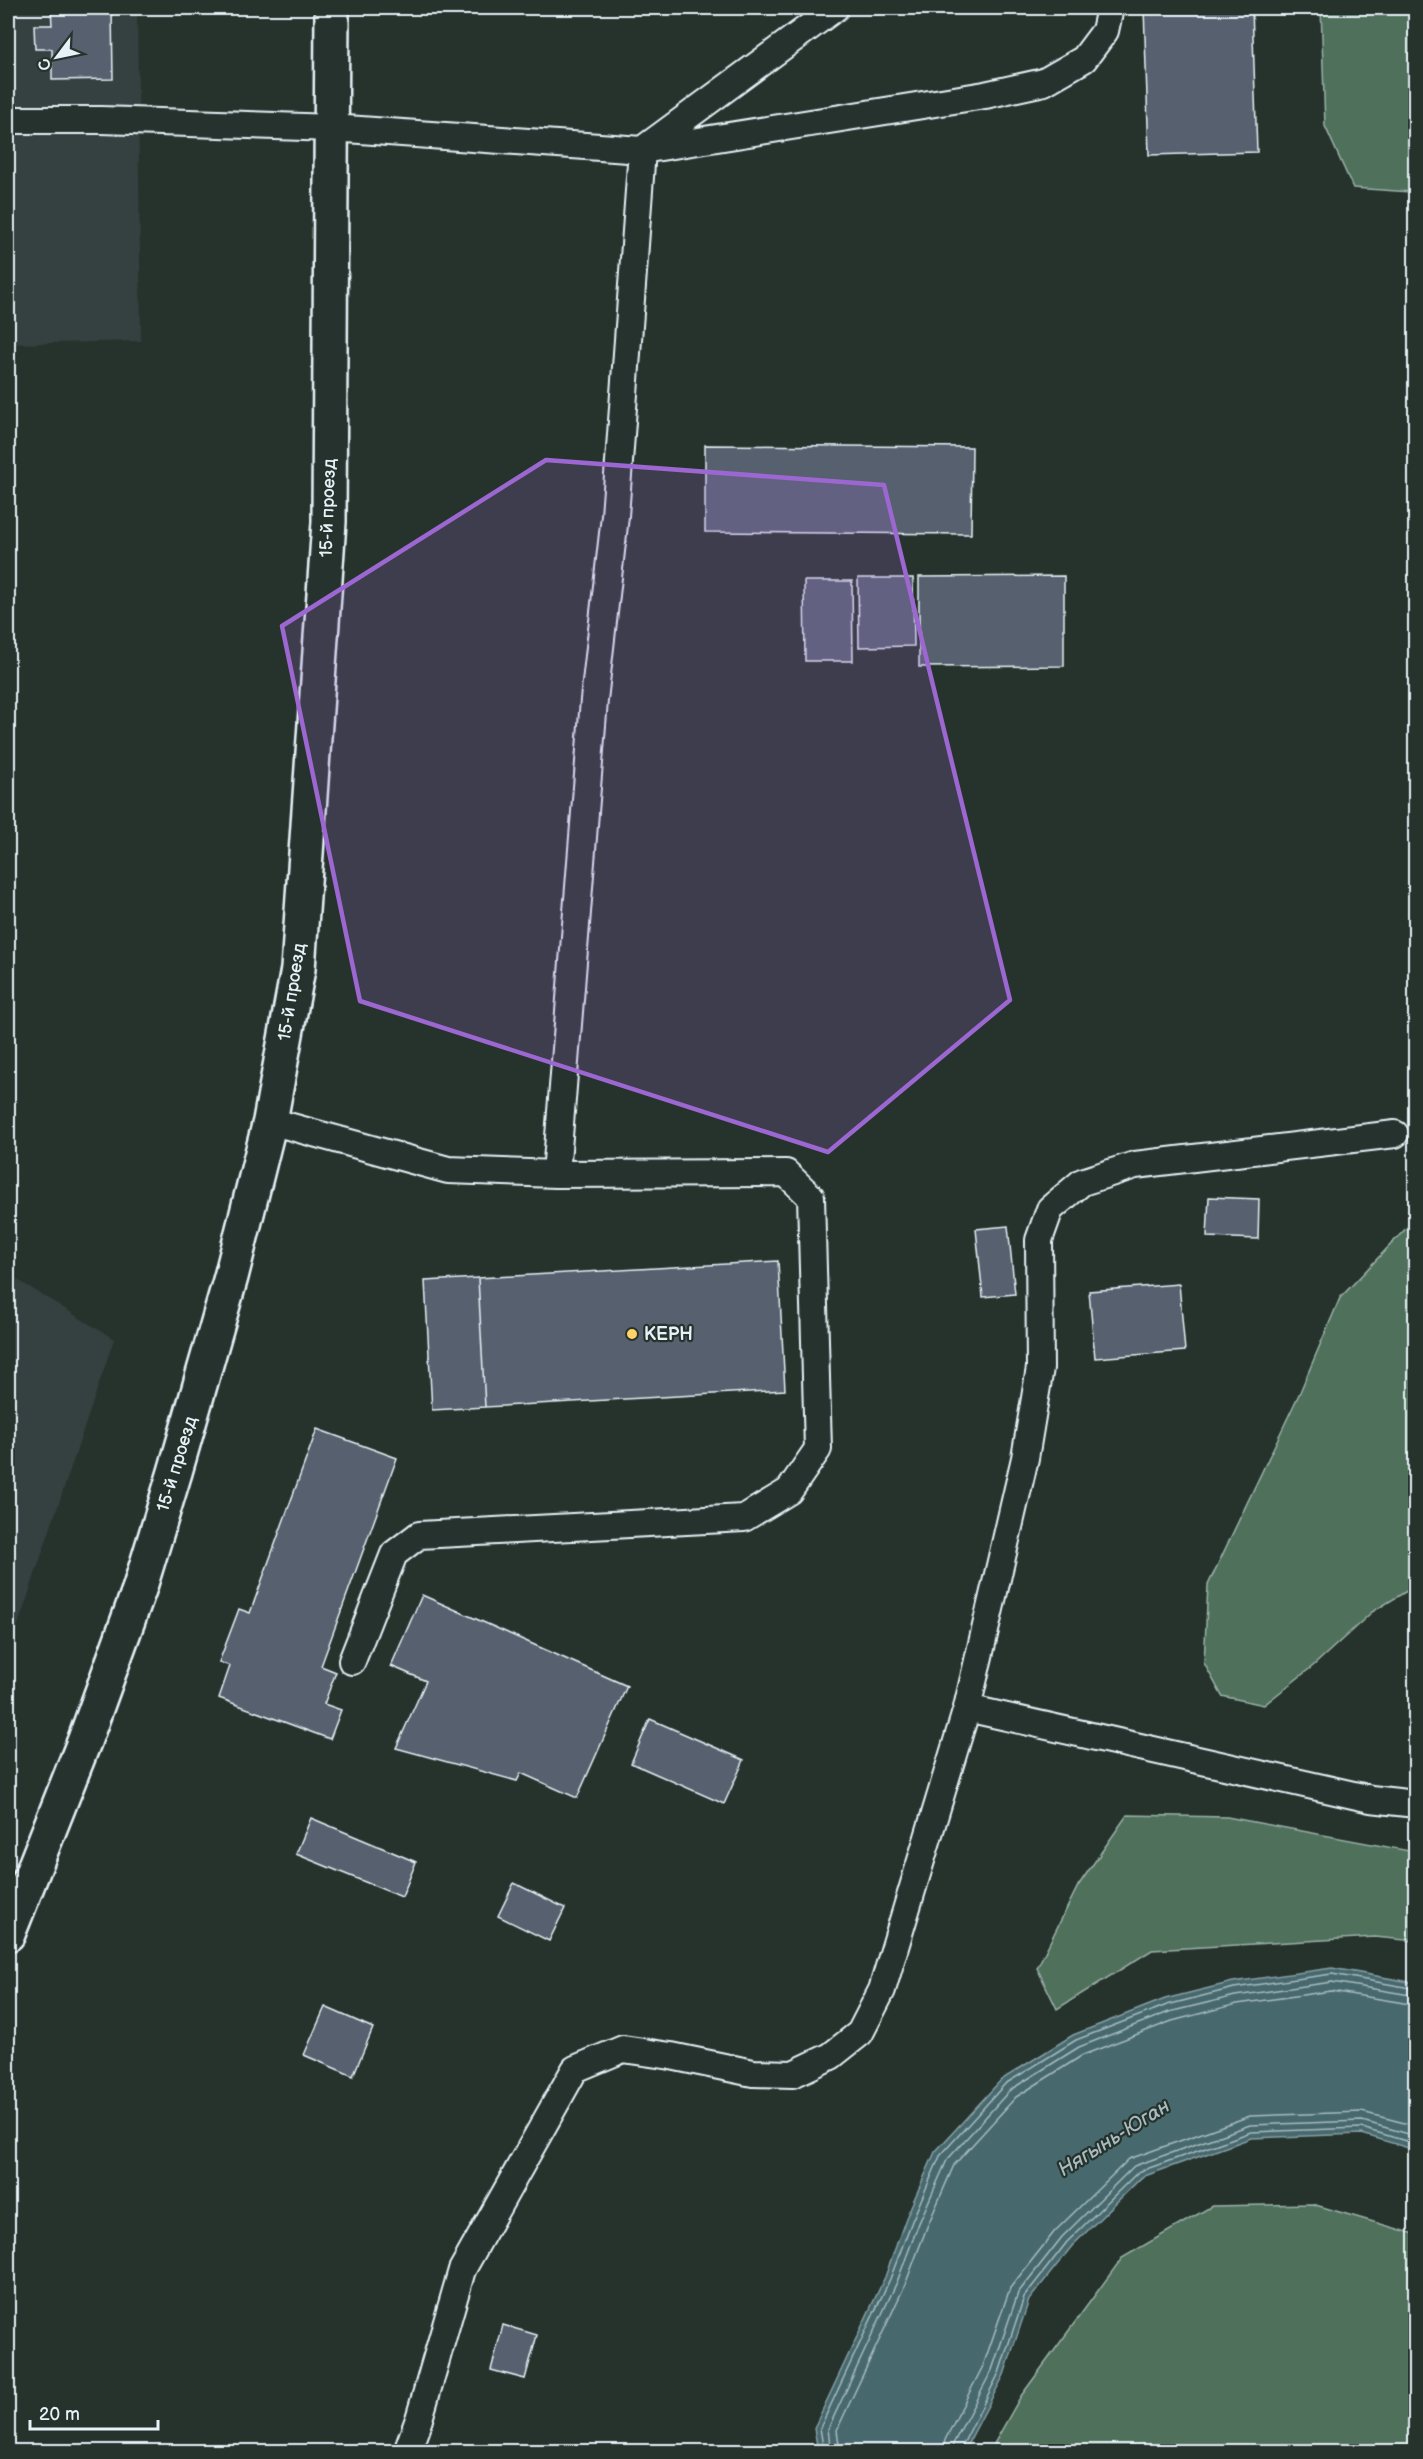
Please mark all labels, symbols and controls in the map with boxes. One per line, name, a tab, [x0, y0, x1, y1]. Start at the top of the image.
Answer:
north arrow	[27, 27, 87, 87]
text: С	[35, 54, 57, 74]
street label: 15-й проезд	[316, 458, 340, 558]
street label: 15-й проезд	[274, 942, 310, 1042]
place label: КЕРН	[644, 1324, 693, 1345]
marker: КЕРН	[625, 1327, 639, 1341]
street label: 15-й проезд	[153, 1414, 201, 1514]
water label: Нягынь-Юган	[1054, 2094, 1174, 2182]
scale bar	[30, 2393, 158, 2431]
text: 20 m	[39, 2404, 80, 2425]

